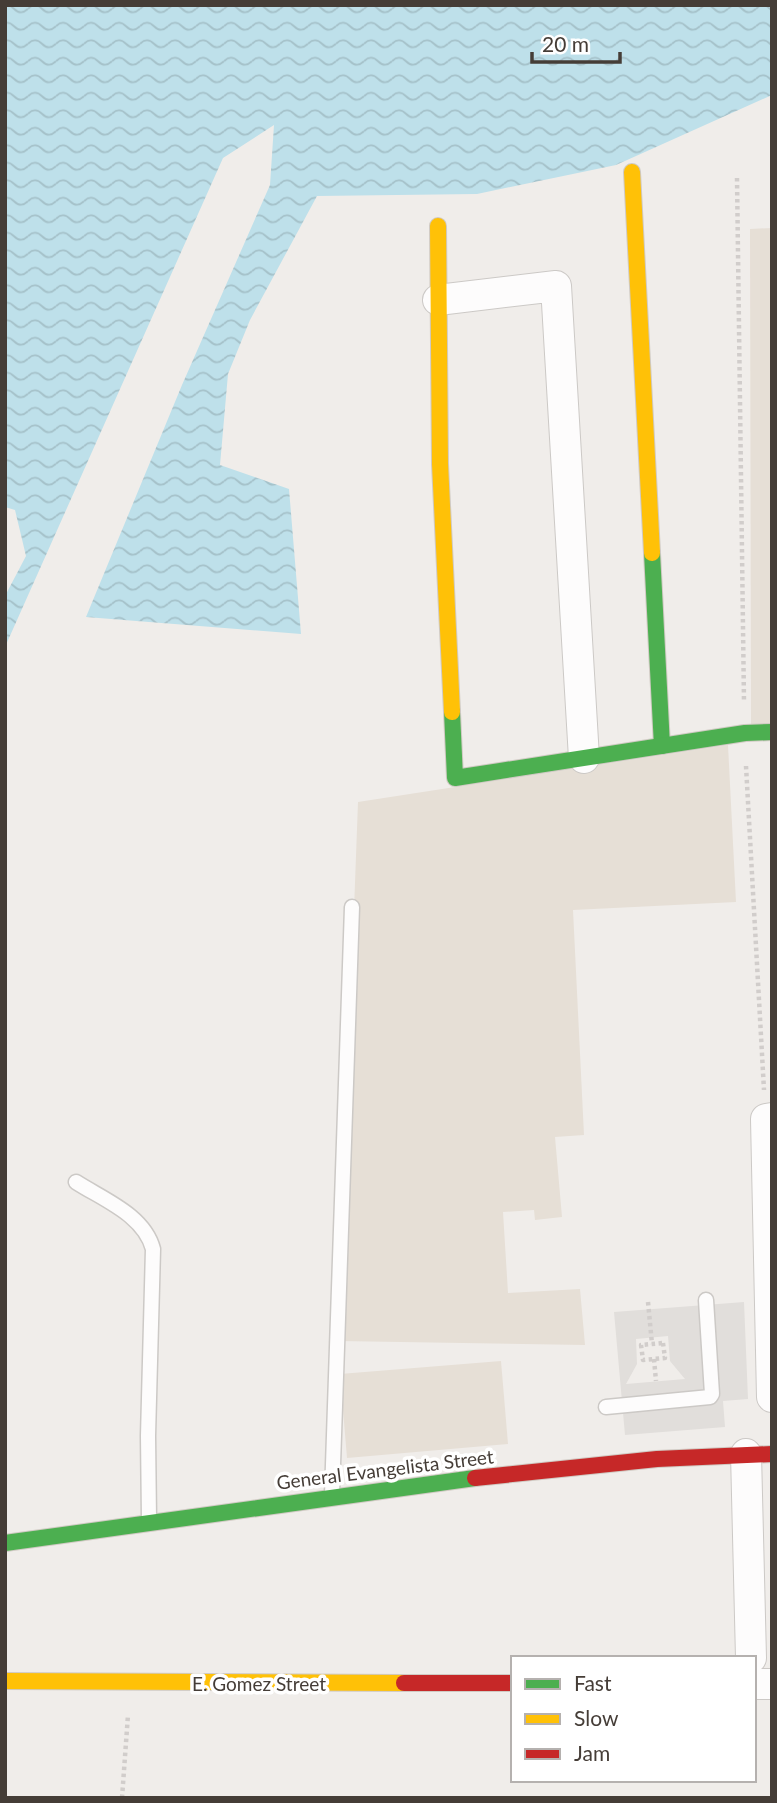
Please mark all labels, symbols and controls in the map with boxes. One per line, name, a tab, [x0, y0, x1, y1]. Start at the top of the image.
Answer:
scale bar	[532, 21, 620, 65]
text: 20 m	[542, 31, 589, 56]
street label: General Evangelista Street	[275, 1444, 495, 1494]
legend	[511, 1656, 756, 1782]
text: Fast	[574, 1670, 612, 1695]
street label: E. Gomez Street	[192, 1672, 326, 1695]
text: Slow	[574, 1705, 619, 1730]
text: Jam	[574, 1740, 610, 1765]

